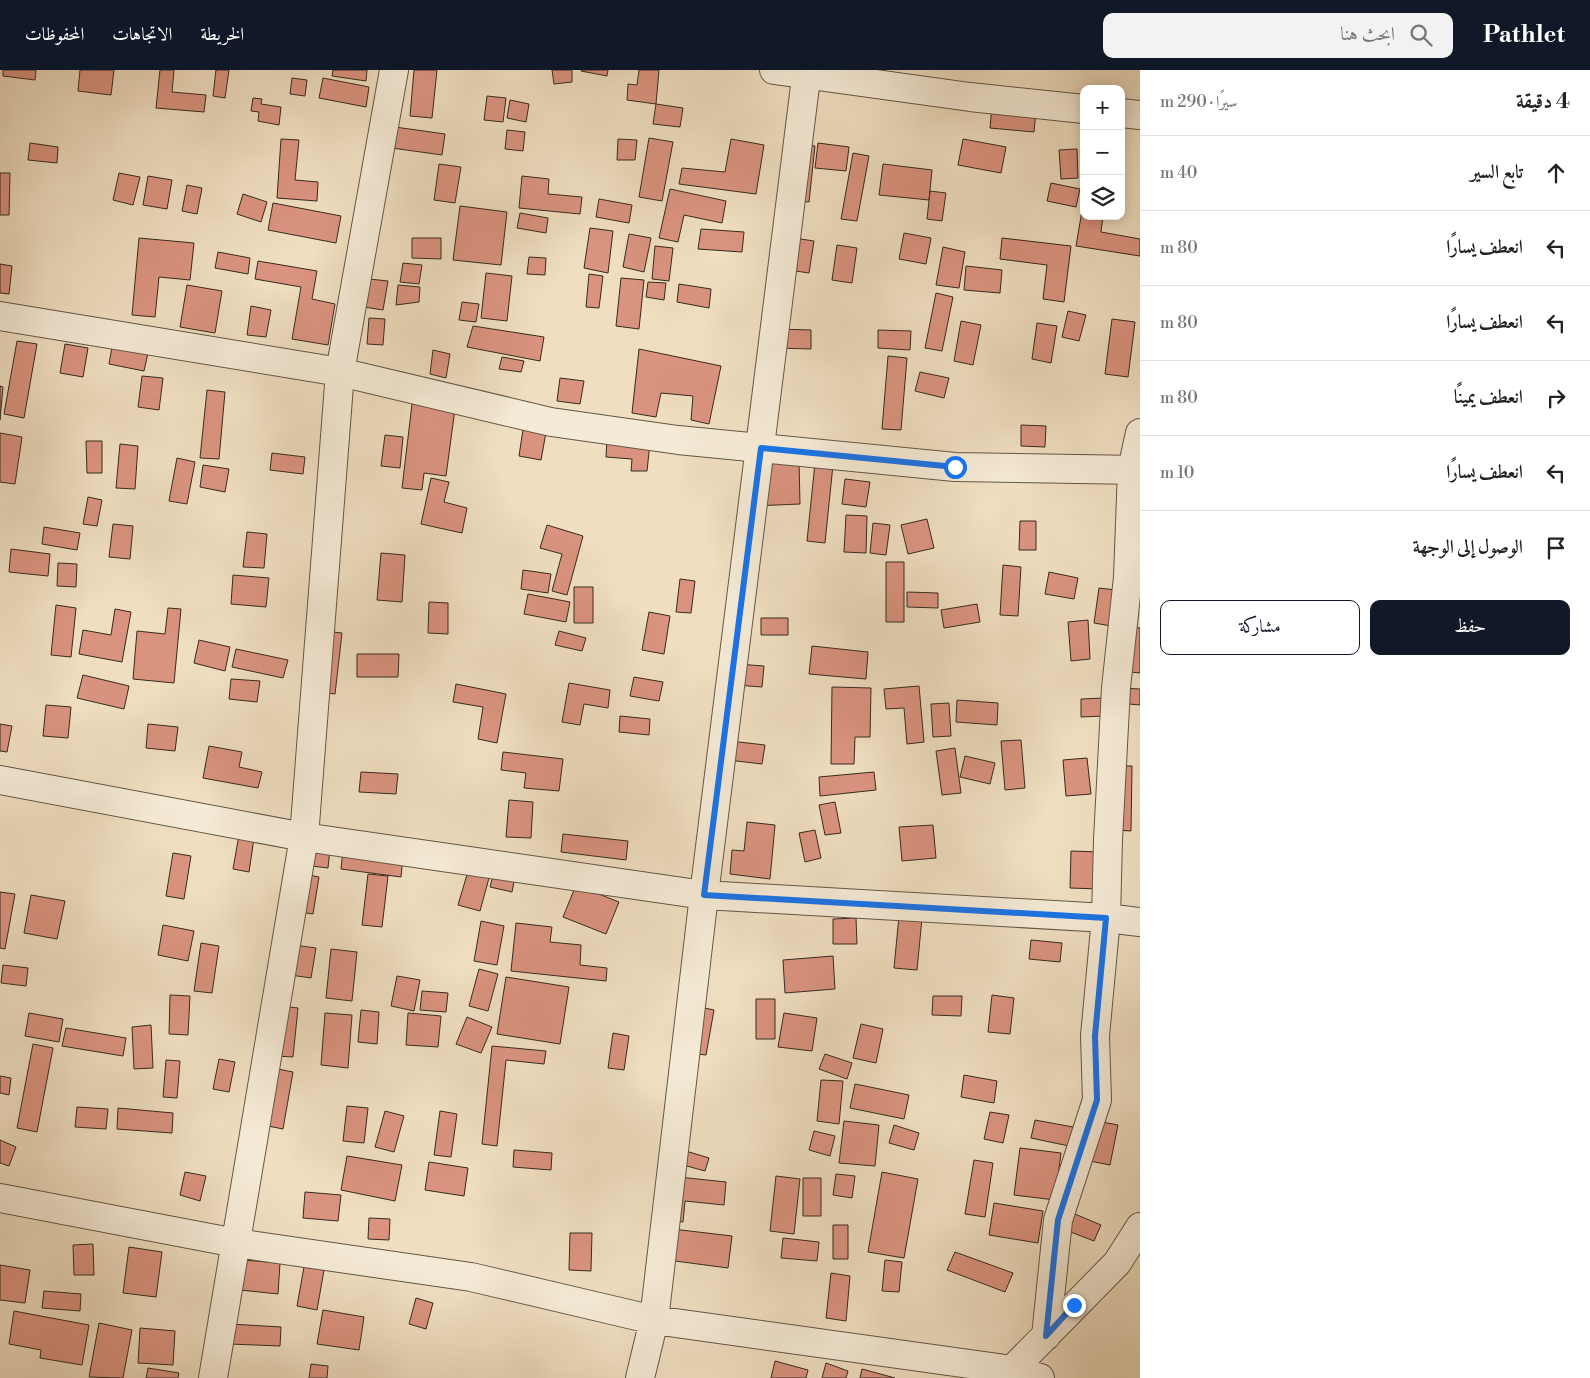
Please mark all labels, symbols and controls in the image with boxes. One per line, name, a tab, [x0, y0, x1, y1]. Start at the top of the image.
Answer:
search box	[1103, 13, 1453, 58]
text: Pathlet	[1483, 20, 1565, 50]
icon: search	[1407, 21, 1435, 49]
text: ابحث هنا	[1340, 22, 1395, 46]
text: المحفوظات	[25, 23, 84, 46]
text: الاتجاهات	[112, 23, 172, 46]
text: الخريطة	[200, 23, 244, 46]
map controls	[1080, 85, 1125, 220]
button: +	[1080, 85, 1125, 130]
text: 4 دقيقة	[1516, 89, 1570, 115]
text: سيرًا · 290 m	[1160, 92, 1237, 112]
button: −	[1080, 130, 1125, 175]
icon: ahead	[1542, 159, 1570, 187]
text: تابع السير	[1470, 160, 1523, 184]
text: 40 m	[1160, 163, 1197, 183]
button: layers	[1080, 175, 1125, 220]
icon: left	[1542, 234, 1570, 262]
text: انعطف يسارًا	[1446, 235, 1523, 259]
text: 80 m	[1160, 238, 1198, 258]
icon: left	[1542, 309, 1570, 337]
text: انعطف يسارًا	[1446, 310, 1523, 334]
text: 80 m	[1160, 313, 1198, 333]
icon: right	[1542, 384, 1570, 412]
text: انعطف يمينًا	[1454, 385, 1523, 409]
text: 80 m	[1160, 388, 1198, 408]
route start	[944, 456, 967, 479]
icon: left	[1542, 459, 1570, 487]
text: انعطف يسارًا	[1446, 460, 1523, 484]
text: 10 m	[1160, 463, 1194, 483]
icon: arrive	[1542, 534, 1570, 562]
text: الوصول إلى الوجهة	[1413, 535, 1523, 559]
button: مشاركة	[1160, 600, 1360, 655]
button: حفظ	[1370, 600, 1570, 655]
route end	[1063, 1294, 1086, 1317]

